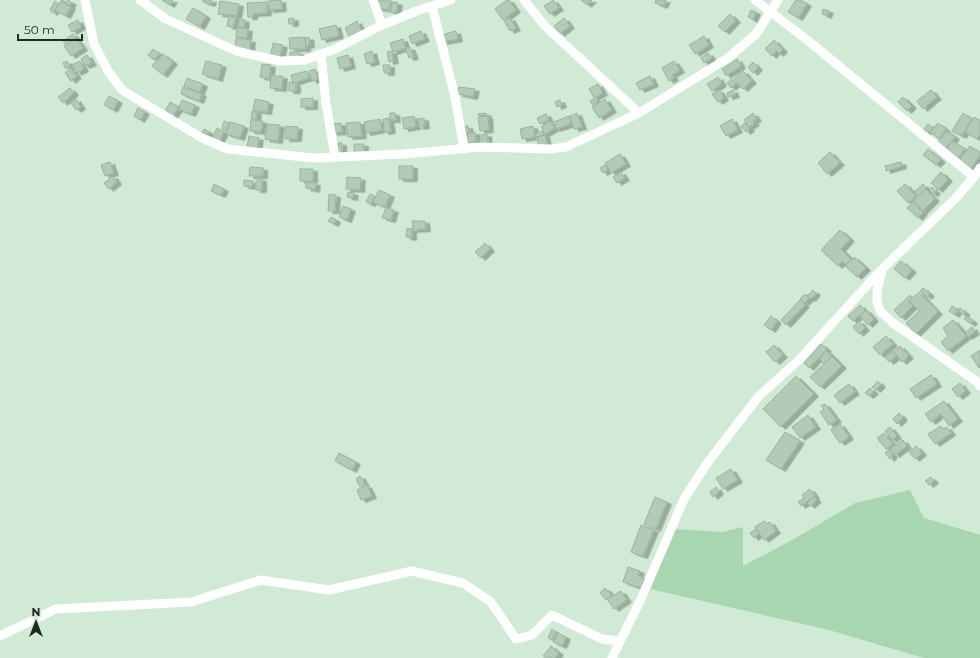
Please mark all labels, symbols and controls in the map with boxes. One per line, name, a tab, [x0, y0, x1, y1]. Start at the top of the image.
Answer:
scale bar	[18, 16, 82, 42]
text: 50 m	[24, 22, 55, 37]
north arrow	[16, 602, 56, 642]
text: N	[32, 605, 40, 619]

